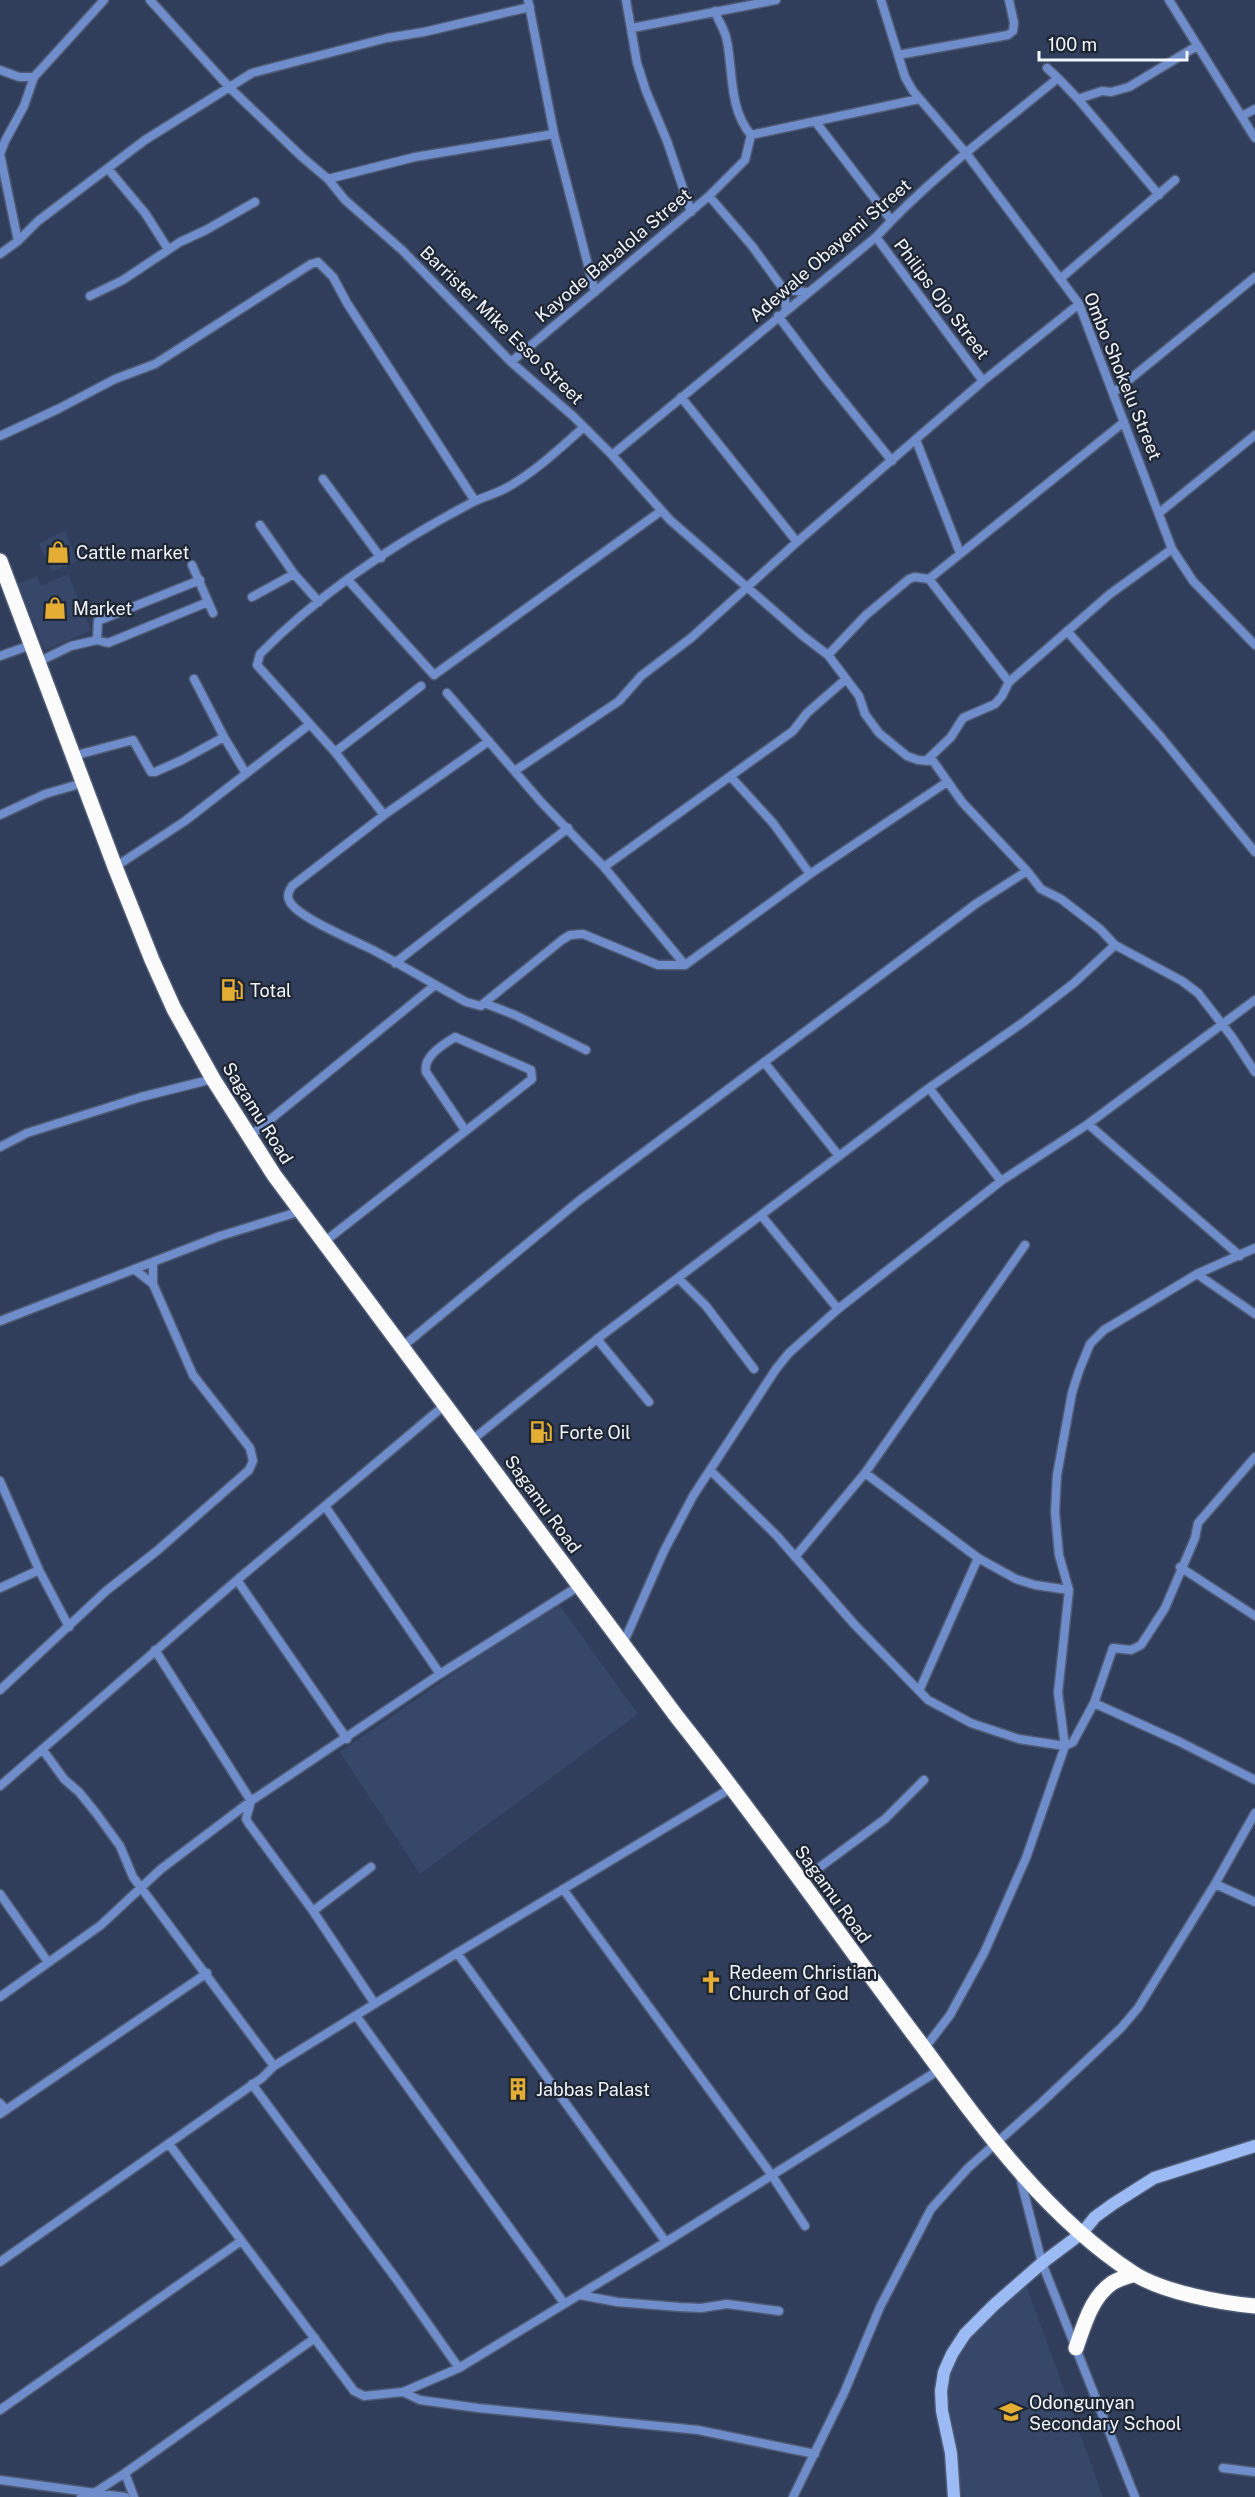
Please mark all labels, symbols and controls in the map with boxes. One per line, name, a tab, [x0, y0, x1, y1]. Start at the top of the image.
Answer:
scale bar	[1039, 24, 1188, 62]
text: 100 m	[1048, 34, 1097, 55]
street label: Adewale Obayemi Street	[745, 174, 915, 326]
street label: Kayode Babalola Street	[531, 184, 695, 326]
street label: Philips Ojo Street	[890, 235, 994, 363]
street label: Barrister Mike Esso Street	[416, 241, 588, 409]
street label: Ombo Shokelu Street	[1080, 289, 1166, 463]
shop icon: Cattle market	[45, 539, 71, 565]
place label: Cattle market	[76, 542, 189, 563]
shop icon: Market	[42, 595, 68, 621]
place label: Market	[73, 598, 132, 619]
fuel station icon: Total	[219, 977, 245, 1003]
place label: Total	[250, 980, 292, 1001]
street label: Sagamu Road	[218, 1058, 298, 1168]
fuel station icon: Forte Oil	[528, 1419, 554, 1445]
place label: Forte Oil	[559, 1422, 631, 1443]
street label: Sagamu Road	[500, 1451, 586, 1557]
street label: Sagamu Road	[790, 1841, 876, 1947]
place label: Redeem Christian Church of God	[729, 1962, 877, 2004]
church icon: Redeem Christian Church of God	[698, 1969, 724, 1995]
building icon: Jabbas Palast	[505, 2076, 531, 2102]
place label: Jabbas Palast	[536, 2079, 650, 2100]
place label: Odongunyan Secondary School	[1029, 2392, 1181, 2434]
school or university icon: Odongunyan Secondary School	[998, 2399, 1024, 2425]

